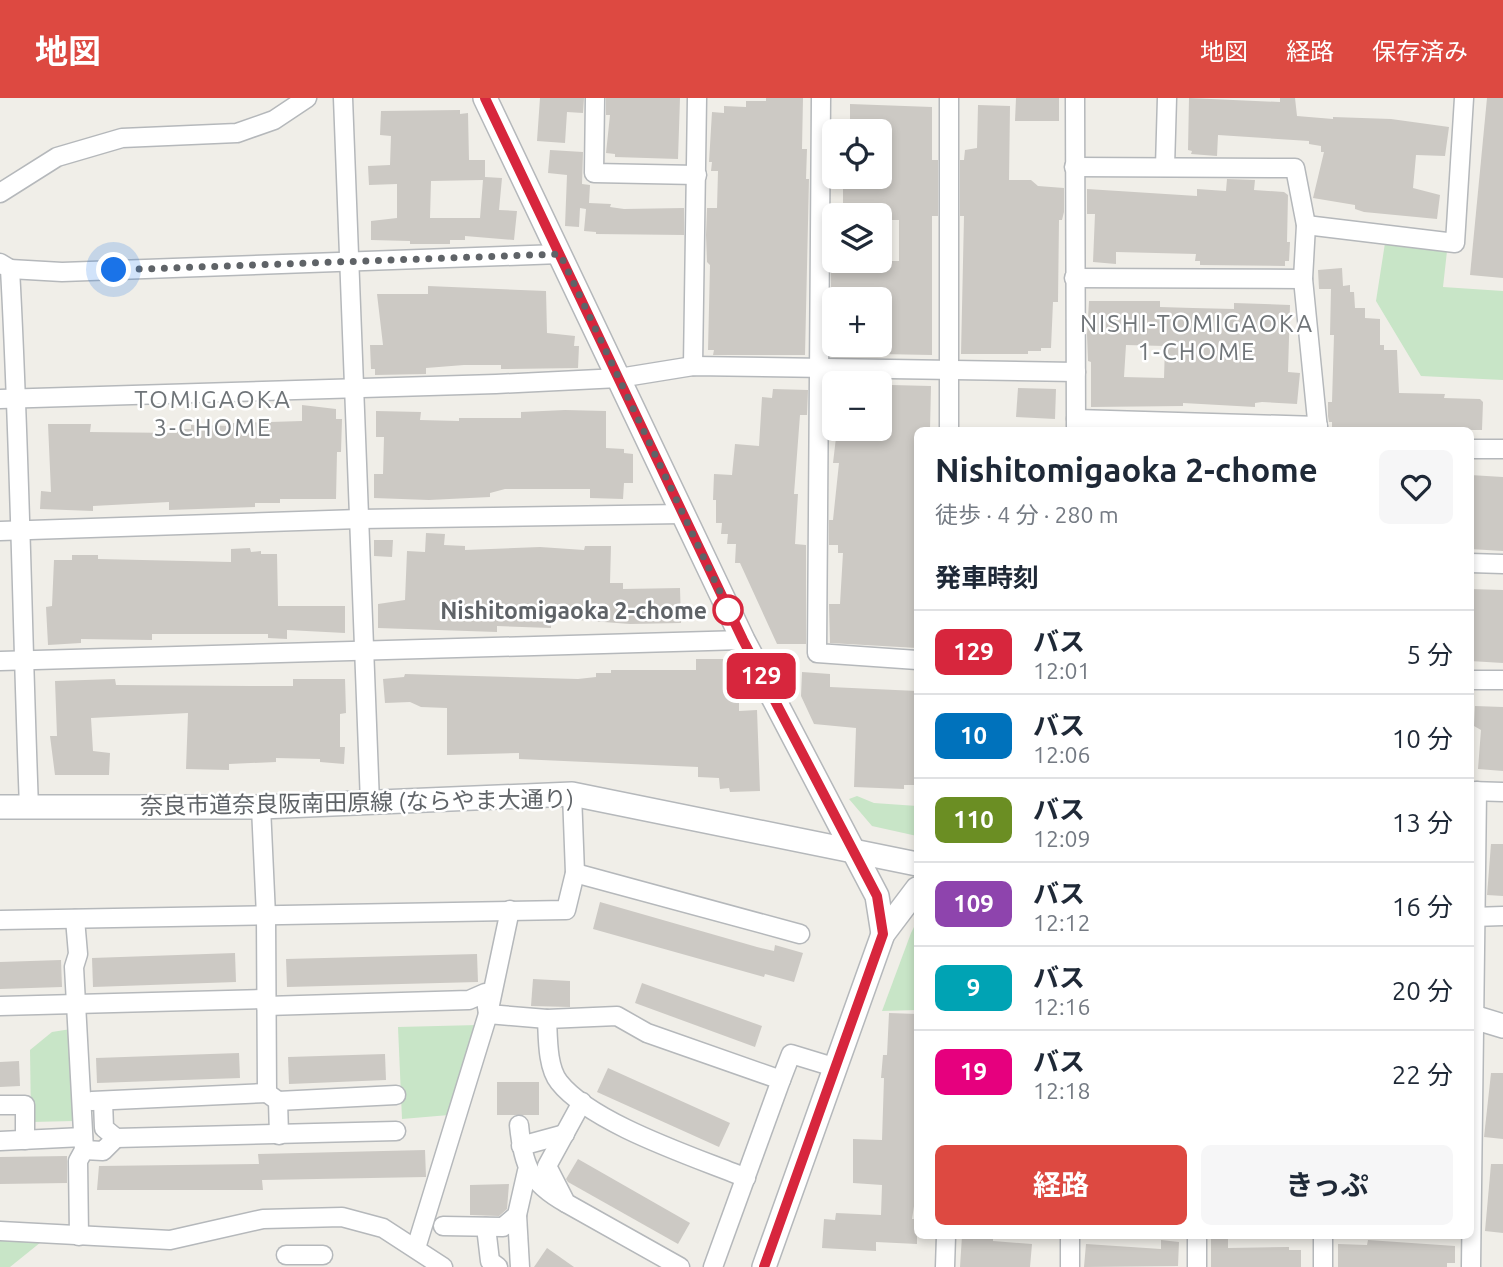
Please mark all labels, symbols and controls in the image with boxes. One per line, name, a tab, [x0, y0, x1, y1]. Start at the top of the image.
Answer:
text: 地図	[35, 32, 101, 69]
text: 地図	[1200, 38, 1248, 65]
text: 経路	[1286, 38, 1334, 65]
text: 保存済み	[1372, 38, 1468, 65]
map controls	[822, 119, 892, 441]
button: locate	[822, 119, 892, 189]
button: layers	[822, 203, 892, 273]
your location	[96, 252, 131, 287]
button: +	[822, 287, 892, 357]
district label: NISHI-TOMIGAOKA 1-CHOME	[1080, 310, 1314, 365]
button: −	[822, 371, 892, 441]
district label: TOMIGAOKA 3-CHOME	[134, 386, 292, 441]
button: heart	[1379, 450, 1453, 524]
text: Nishitomigaoka 2-chome	[935, 451, 1318, 488]
text: 徒歩 · 4 分 · 280 m	[935, 502, 1119, 527]
text: 発車時刻	[935, 563, 1039, 592]
marker: Nishitomigaoka 2-chome	[713, 595, 743, 625]
place label: Nishitomigaoka 2-chome	[440, 598, 707, 623]
text: バス	[1033, 627, 1085, 656]
text: 129	[953, 638, 994, 665]
text: 5 分	[1406, 640, 1453, 669]
line badge: 129	[721, 653, 801, 699]
text: 12:01	[1033, 658, 1091, 683]
text: 129	[741, 662, 781, 689]
text: バス	[1033, 711, 1085, 740]
text: 10	[960, 722, 987, 749]
text: 10 分	[1392, 724, 1453, 753]
text: 12:06	[1033, 742, 1091, 767]
street label: 奈良市道奈良阪南田原線 (ならやま大通り)	[140, 786, 574, 819]
text: バス	[1033, 795, 1085, 824]
text: 110	[953, 806, 994, 833]
text: 13 分	[1392, 808, 1453, 837]
text: 12:09	[1033, 826, 1091, 851]
text: バス	[1033, 879, 1085, 908]
text: 109	[953, 890, 994, 917]
text: 16 分	[1392, 892, 1453, 921]
text: 12:12	[1033, 910, 1091, 935]
text: バス	[1033, 963, 1085, 992]
text: 9	[967, 974, 980, 1001]
text: 20 分	[1392, 976, 1453, 1005]
text: 12:16	[1033, 994, 1091, 1019]
text: バス	[1033, 1047, 1085, 1076]
text: 19	[960, 1058, 987, 1085]
text: 22 分	[1392, 1060, 1453, 1089]
text: 12:18	[1033, 1078, 1091, 1103]
button: 経路	[935, 1145, 1187, 1225]
button: きっぷ	[1201, 1145, 1453, 1225]

